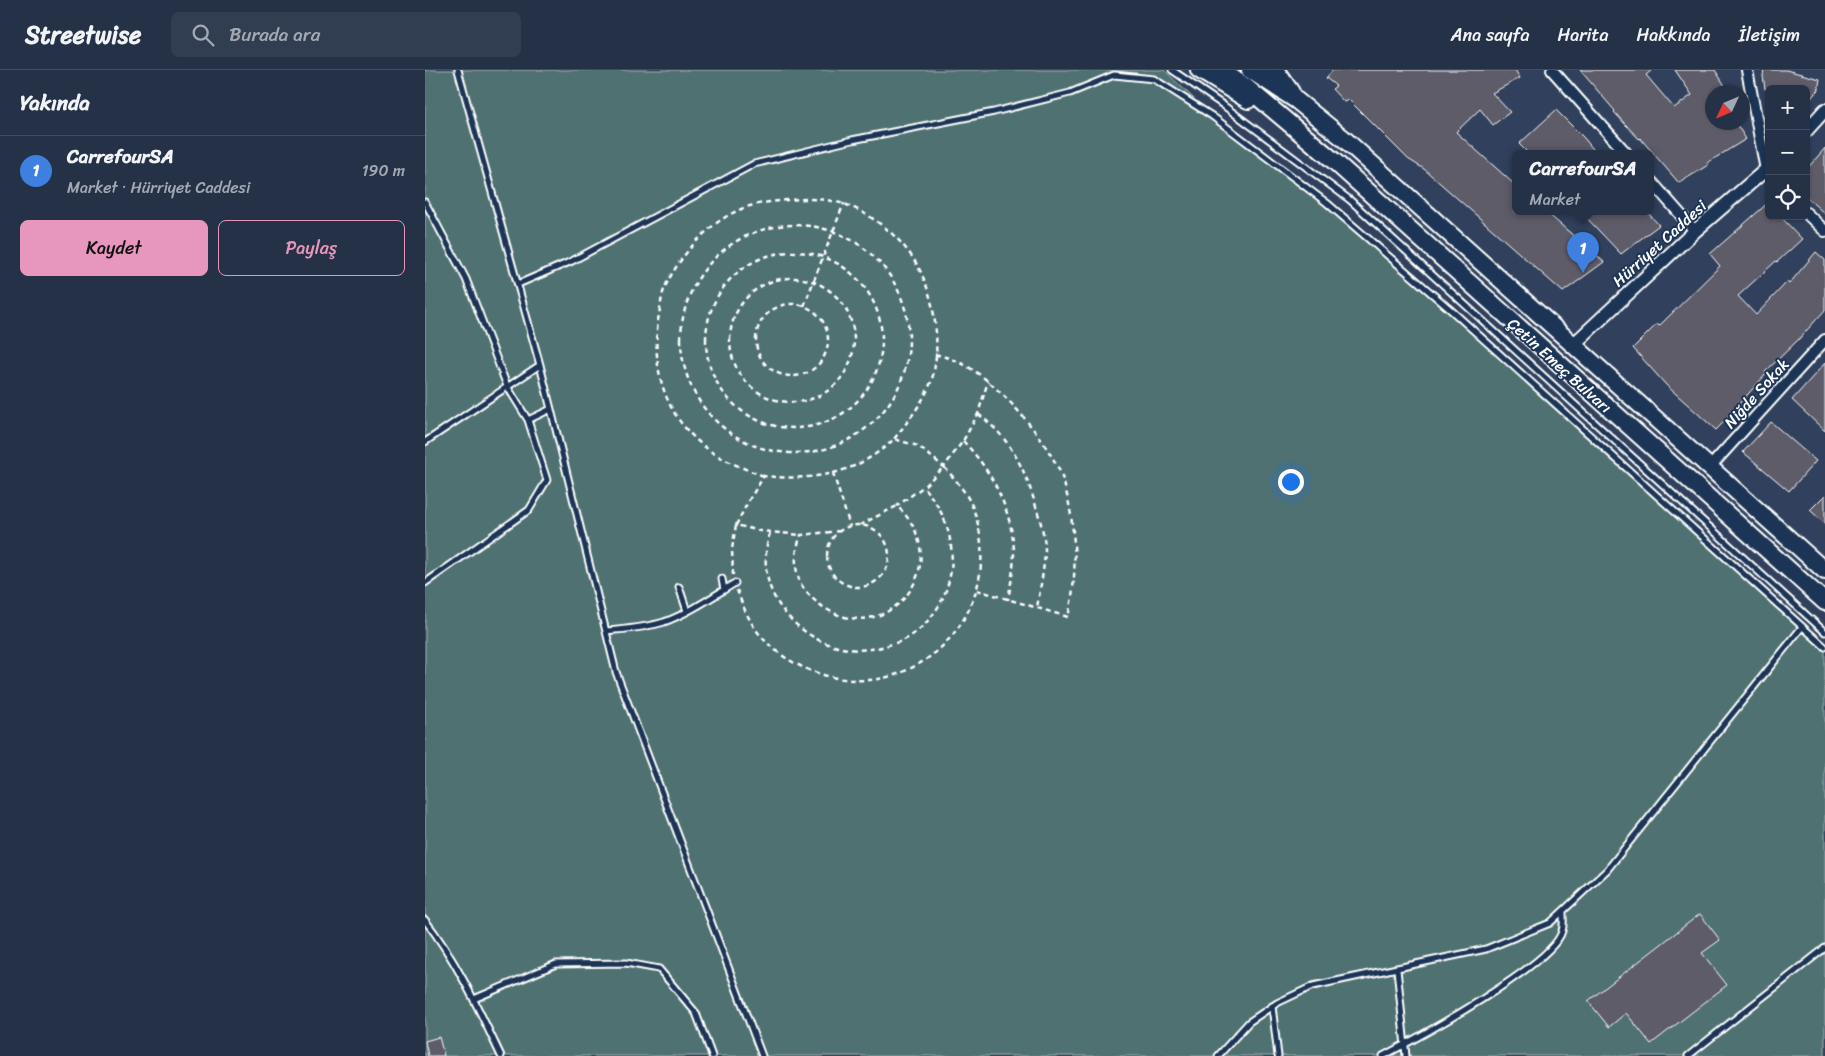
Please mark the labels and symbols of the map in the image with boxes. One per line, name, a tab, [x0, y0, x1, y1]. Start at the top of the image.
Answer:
north arrow	[1705, 85, 1750, 130]
street label: Hürriyet Caddesi	[1605, 192, 1714, 294]
pin: 1	[1567, 232, 1599, 273]
street label: Çetin Emeç Bulvarı	[1501, 310, 1619, 421]
street label: Niğde Sokak	[1716, 351, 1796, 436]
your location	[1278, 469, 1304, 495]

